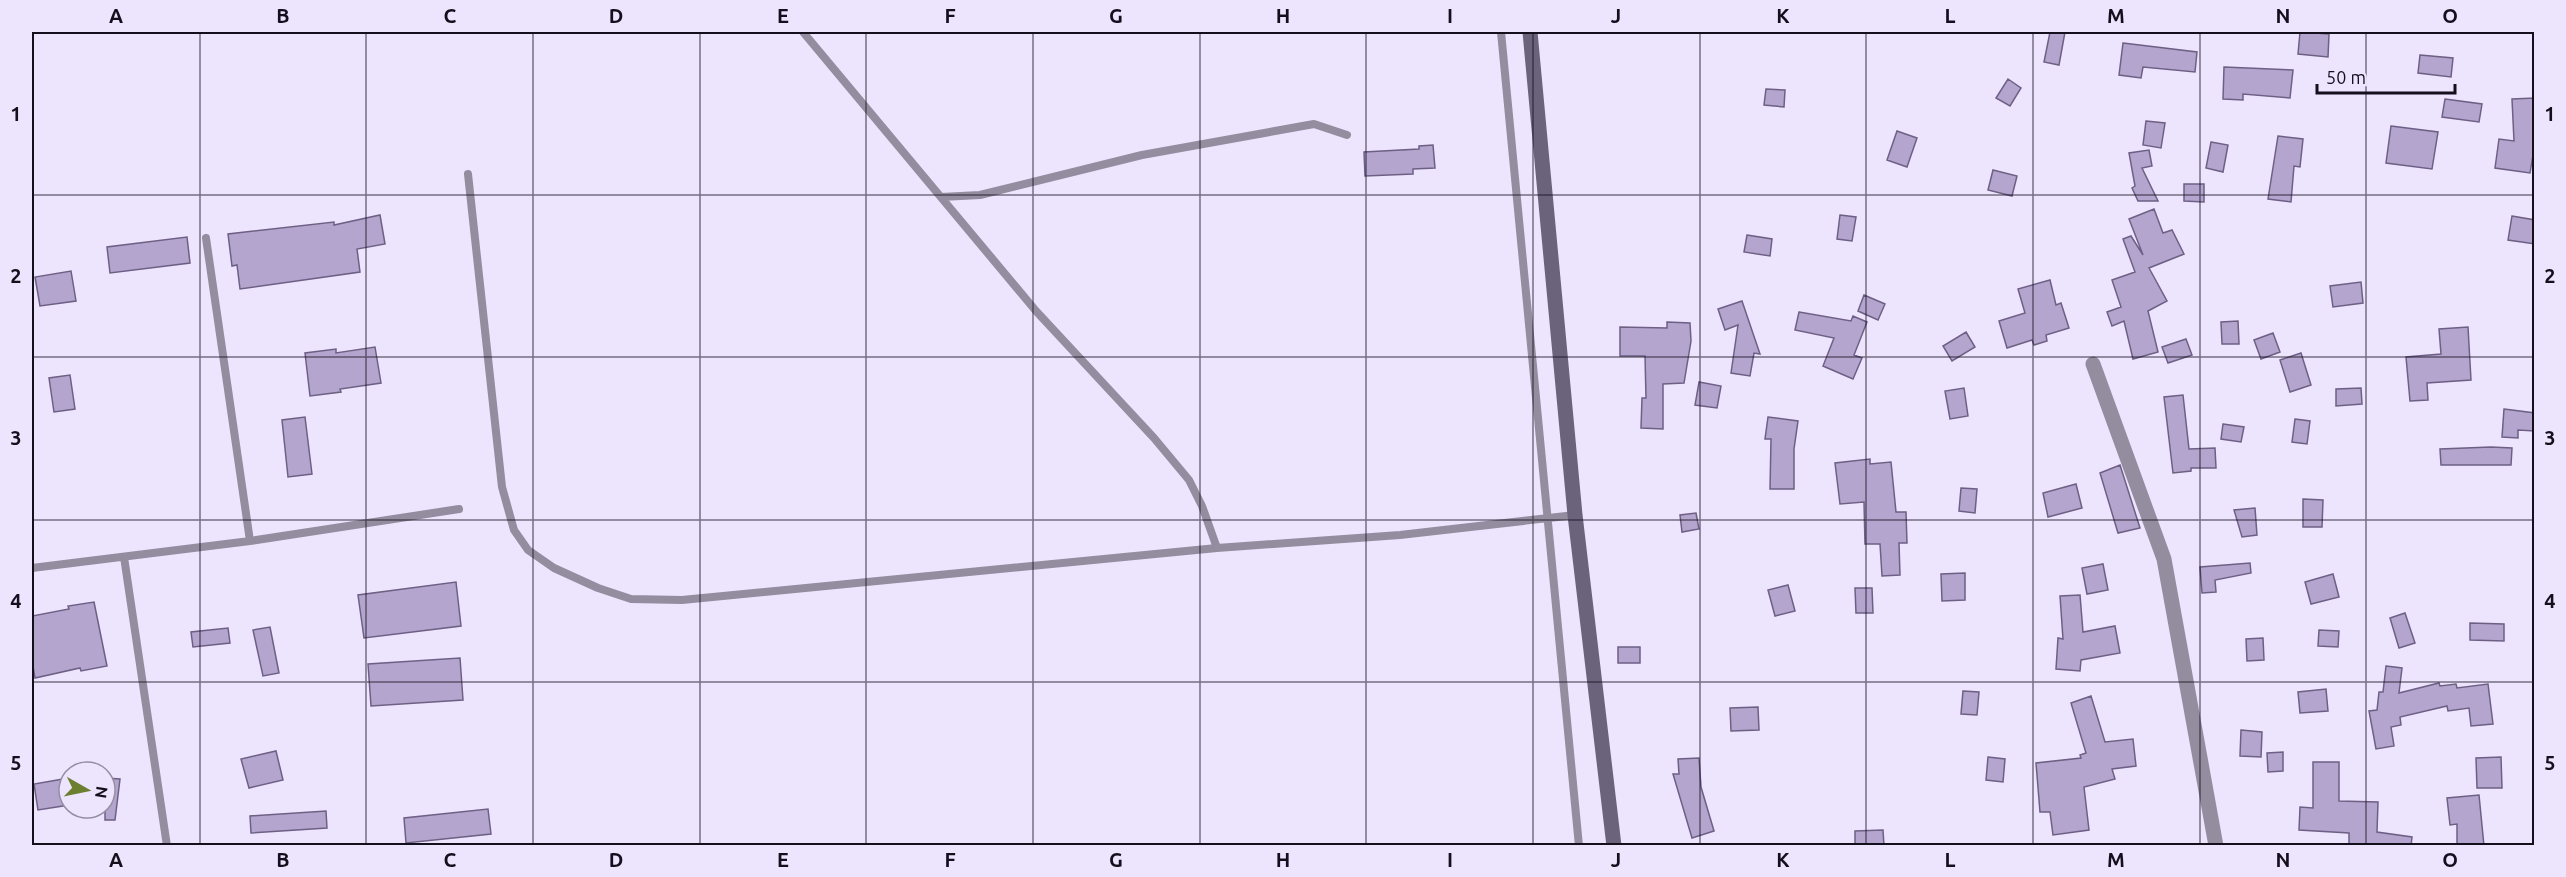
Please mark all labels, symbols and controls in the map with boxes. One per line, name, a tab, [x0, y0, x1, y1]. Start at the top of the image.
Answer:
text: A	[109, 4, 123, 27]
text: B	[276, 4, 290, 27]
text: C	[444, 4, 457, 27]
text: D	[609, 4, 623, 27]
text: E	[777, 4, 789, 27]
text: F	[944, 4, 956, 27]
text: G	[1109, 4, 1123, 27]
text: H	[1276, 4, 1290, 27]
text: I	[1447, 4, 1453, 27]
text: J	[1611, 4, 1621, 27]
text: K	[1776, 4, 1790, 27]
text: L	[1945, 4, 1956, 27]
text: M	[2107, 4, 2125, 27]
text: N	[2276, 4, 2290, 27]
text: O	[2442, 4, 2458, 27]
scale bar	[2317, 57, 2455, 95]
text: 50 m	[2326, 67, 2366, 87]
text: 1	[10, 102, 22, 125]
text: 1	[2544, 102, 2556, 125]
text: 2	[10, 264, 22, 287]
text: 2	[2544, 264, 2556, 287]
text: 3	[10, 426, 22, 449]
text: 3	[2544, 426, 2556, 449]
text: 4	[10, 589, 22, 612]
text: 4	[2544, 589, 2556, 612]
text: 5	[10, 751, 22, 774]
text: 5	[2544, 751, 2556, 774]
north arrow	[57, 760, 117, 820]
text: N	[92, 785, 112, 800]
text: A	[109, 848, 123, 871]
text: B	[276, 848, 290, 871]
text: C	[444, 848, 457, 871]
text: D	[609, 848, 623, 871]
text: E	[777, 848, 789, 871]
text: F	[944, 848, 956, 871]
text: G	[1109, 848, 1123, 871]
text: H	[1276, 848, 1290, 871]
text: I	[1447, 848, 1453, 871]
text: J	[1611, 848, 1621, 871]
text: K	[1776, 848, 1790, 871]
text: L	[1945, 848, 1956, 871]
text: M	[2107, 848, 2125, 871]
text: N	[2276, 848, 2290, 871]
text: O	[2442, 848, 2458, 871]

